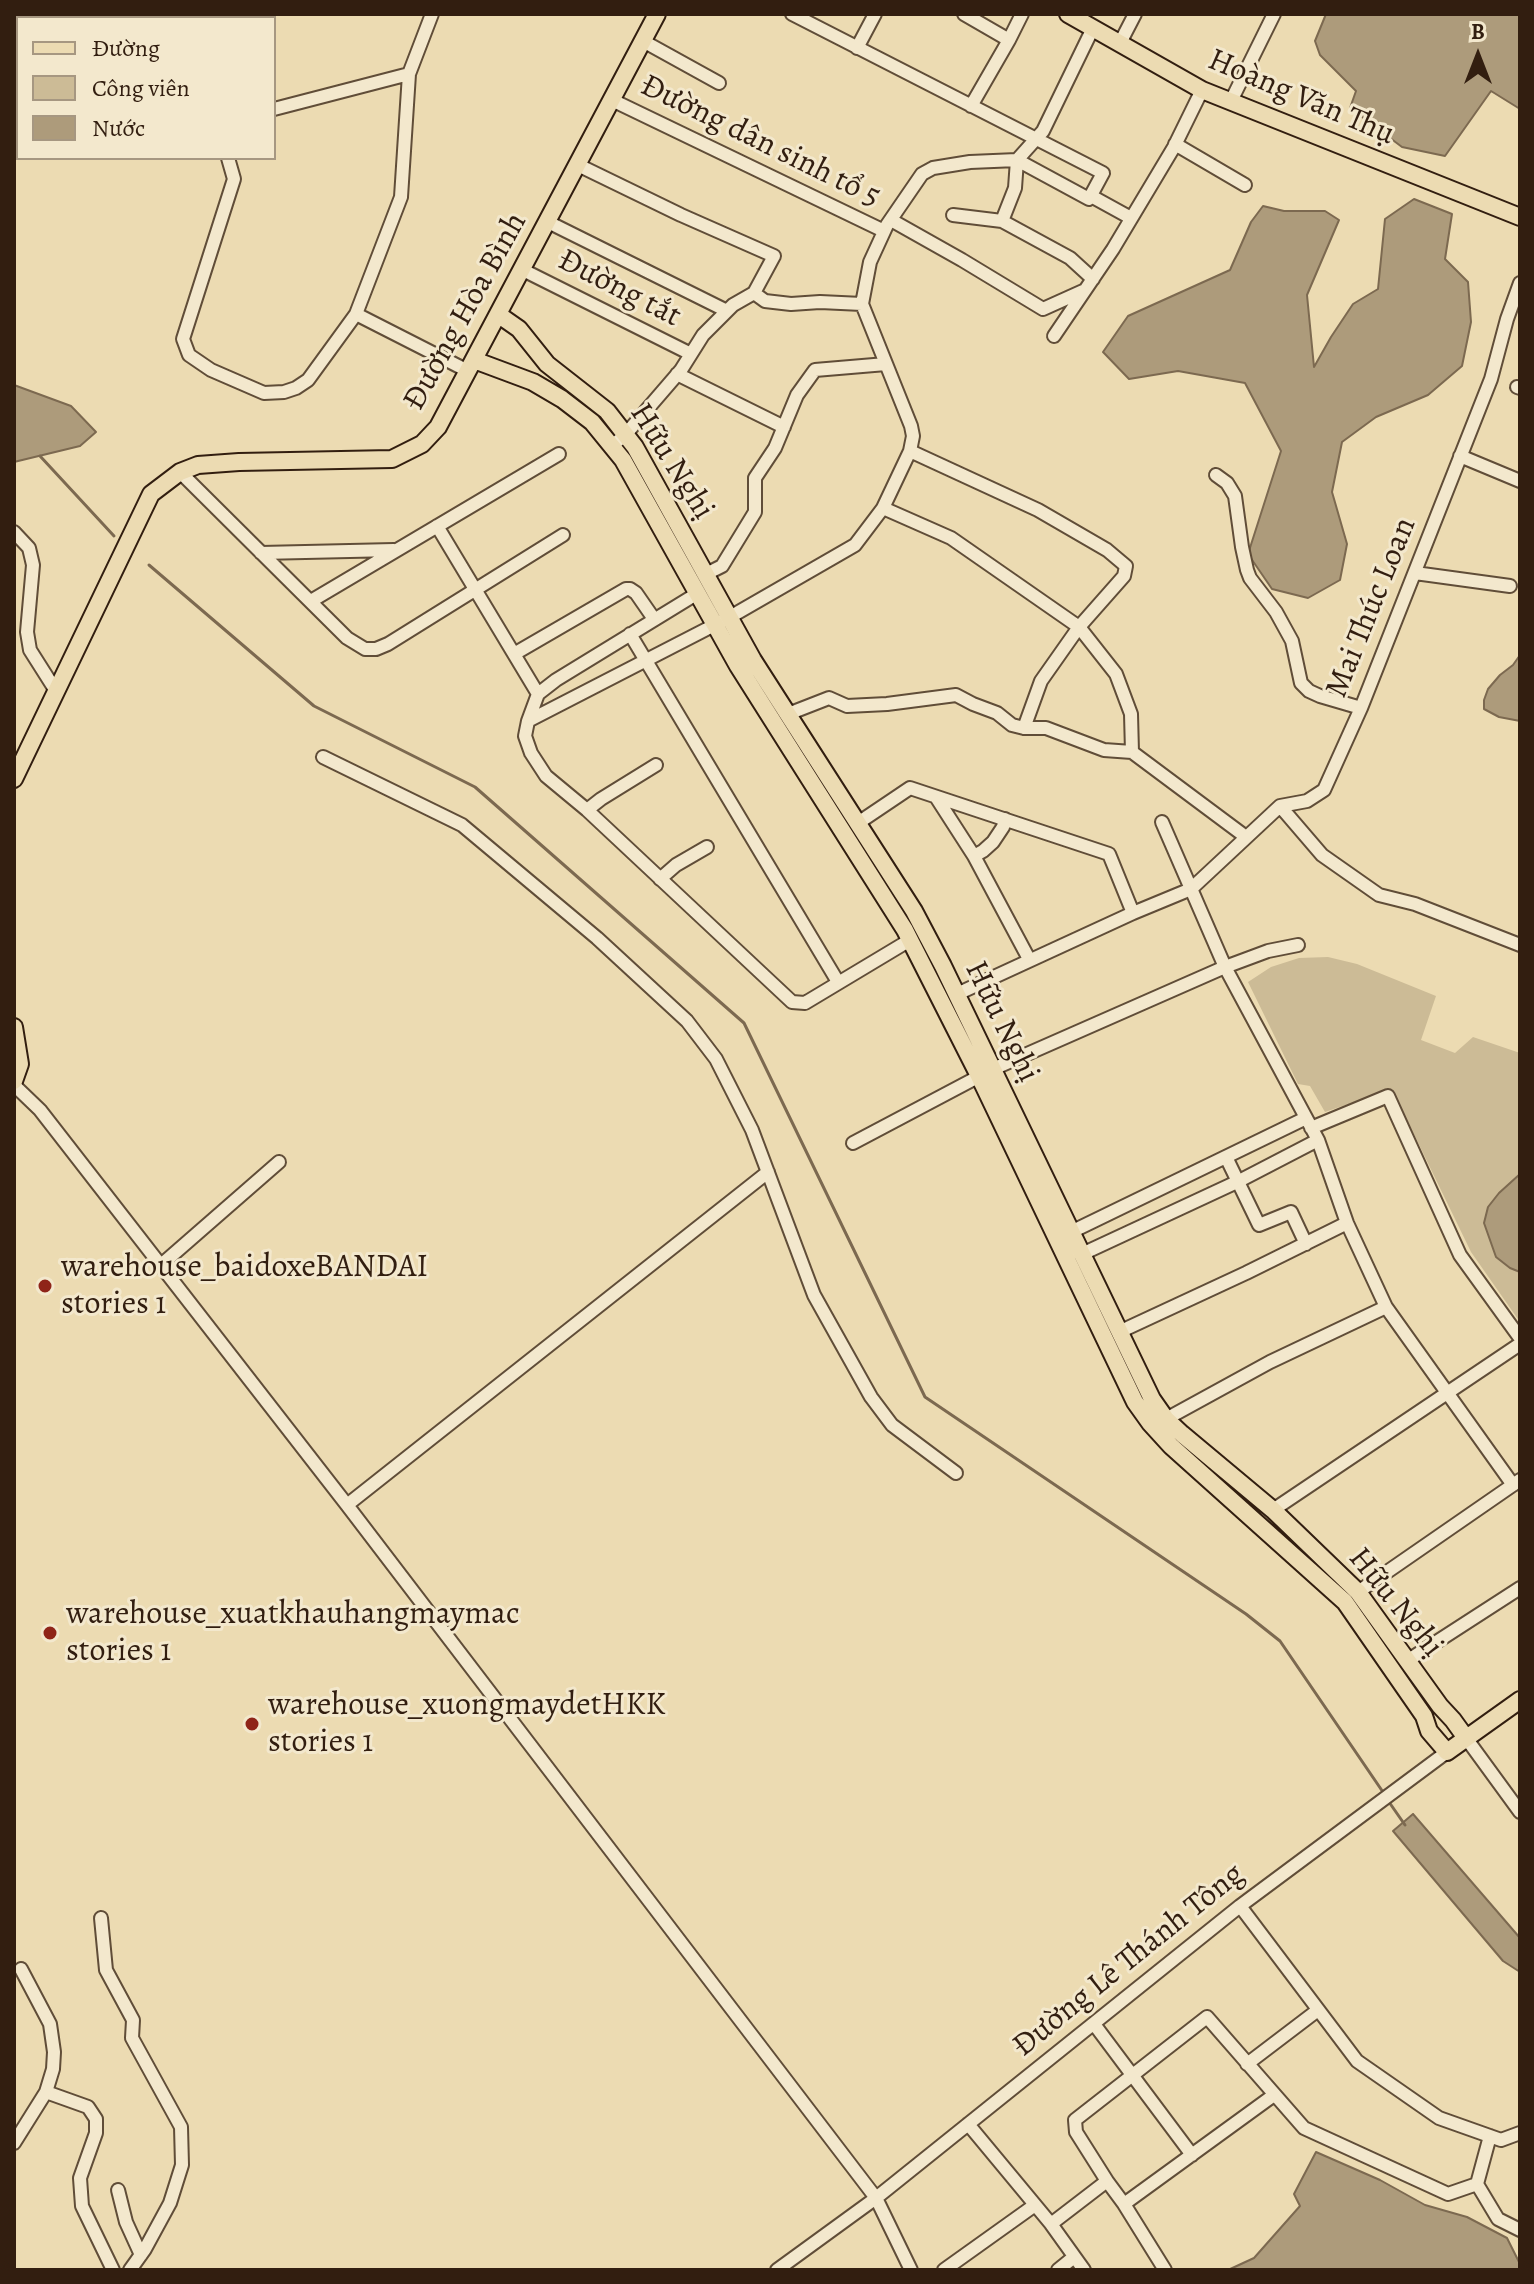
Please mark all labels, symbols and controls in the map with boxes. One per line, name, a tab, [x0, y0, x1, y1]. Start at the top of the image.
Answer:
legend	[16, 16, 276, 160]
north arrow	[1438, 16, 1518, 96]
text: B	[1471, 17, 1485, 47]
text: Đường	[92, 32, 160, 64]
street label: Hoàng Văn Thụ	[1202, 41, 1400, 155]
street label: Đường dân sinh tổ 5	[634, 67, 886, 217]
text: Công viên	[92, 72, 190, 104]
text: Nước	[92, 112, 145, 144]
street label: Đường Hòa Bình	[396, 206, 536, 418]
street label: Đường tắt	[551, 242, 687, 336]
street label: Hữu Nghị	[620, 397, 722, 527]
street label: Mai Thúc Loan	[1319, 512, 1425, 704]
street label: Hữu Nghị	[955, 955, 1047, 1089]
place label: warehouse_baidoxeBANDAI stories 1	[61, 1249, 428, 1324]
marker: warehouse_baidoxeBANDAI stories 1	[36, 1277, 54, 1295]
street label: Hữu Nghị	[1339, 1540, 1451, 1666]
place label: warehouse_xuatkhauhangmaymac stories 1	[66, 1596, 520, 1671]
marker: warehouse_xuatkhauhangmaymac stories 1	[41, 1624, 59, 1642]
place label: warehouse_xuongmaydetHKK stories 1	[268, 1687, 666, 1762]
marker: warehouse_xuongmaydetHKK stories 1	[243, 1715, 261, 1733]
street label: Đường Lê Thánh Tông	[1006, 1856, 1252, 2066]

